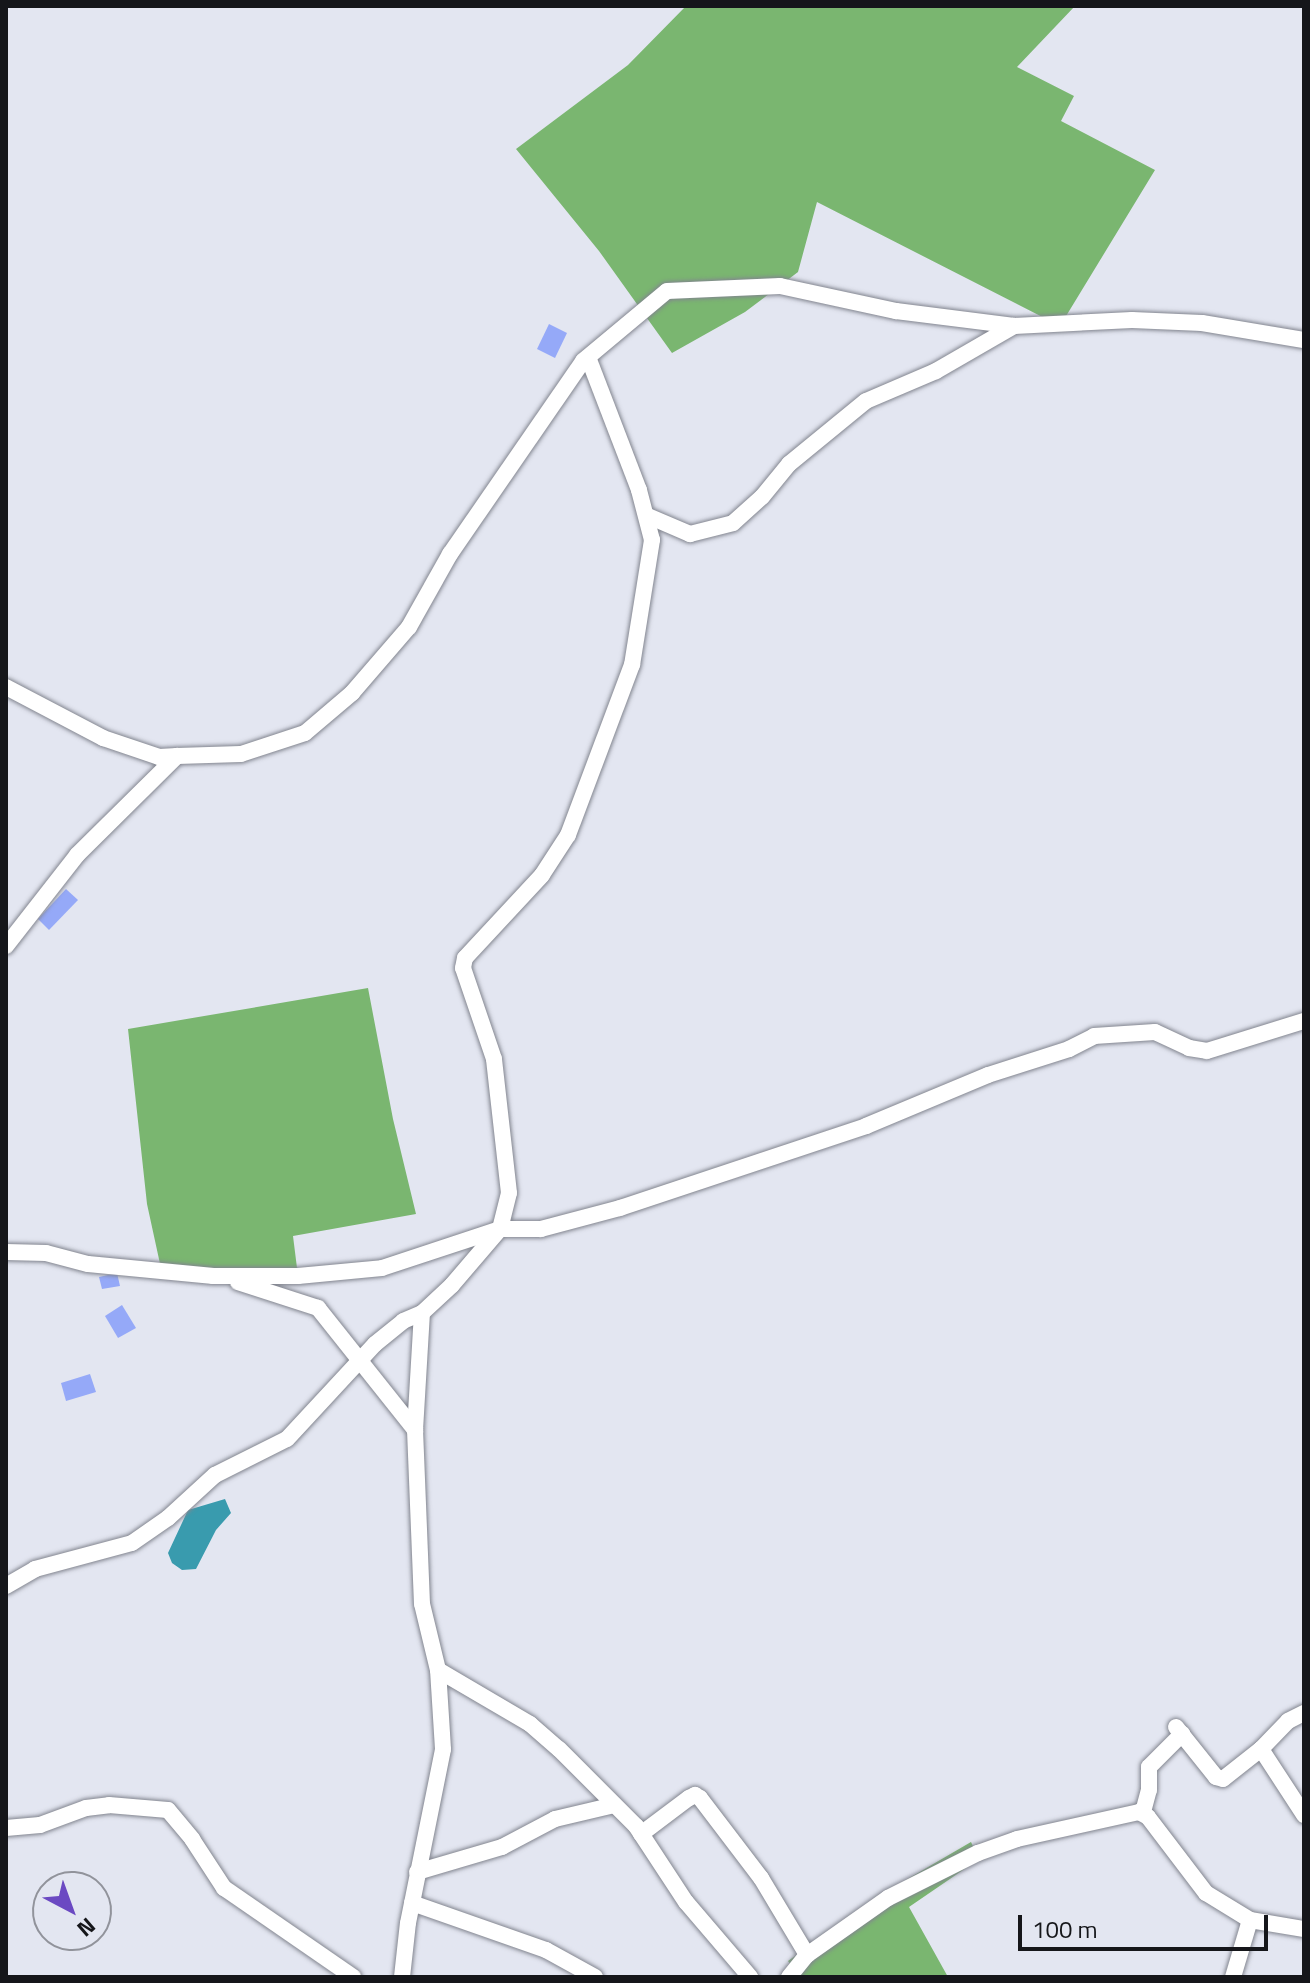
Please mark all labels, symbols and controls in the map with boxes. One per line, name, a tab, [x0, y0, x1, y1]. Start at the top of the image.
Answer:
north arrow	[32, 1871, 112, 1951]
scale bar	[1022, 1899, 1272, 1949]
text: N	[70, 1910, 103, 1945]
text: 100 m	[1032, 1911, 1098, 1947]

